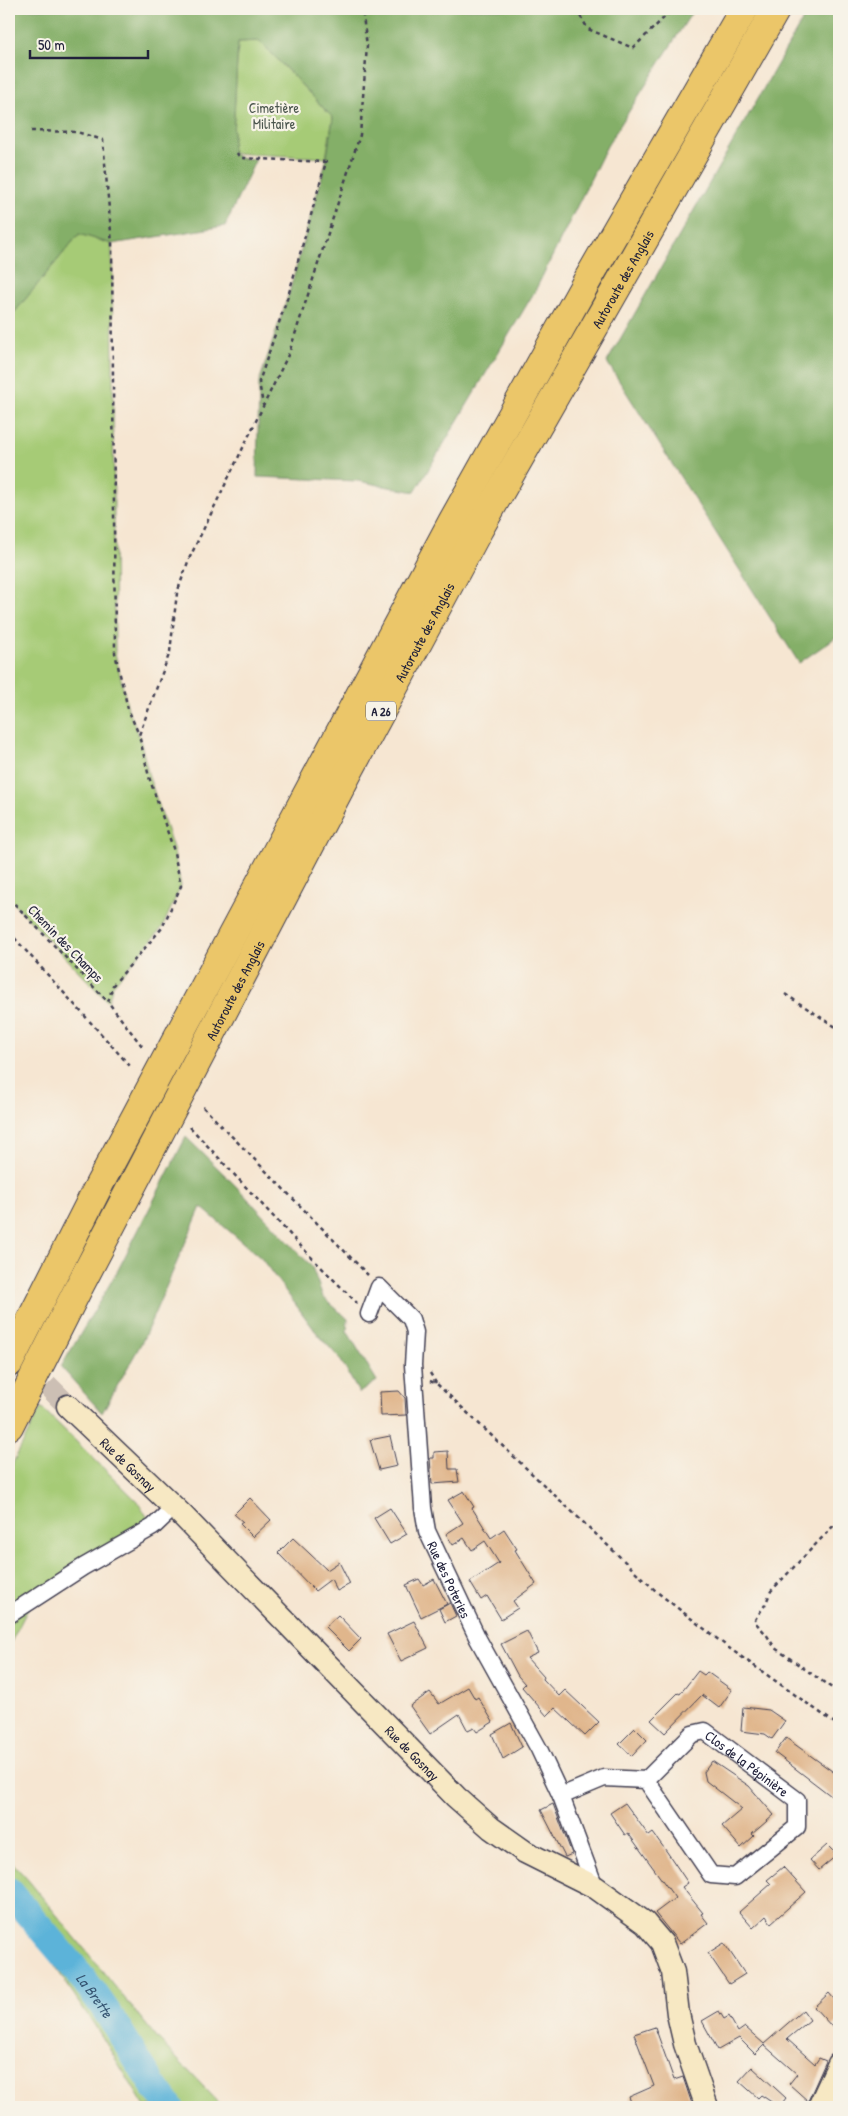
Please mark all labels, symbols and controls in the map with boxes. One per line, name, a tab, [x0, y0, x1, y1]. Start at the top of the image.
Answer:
scale bar	[30, 28, 148, 60]
text: 50 m	[38, 34, 65, 55]
park label: Cimetière Militaire	[249, 98, 300, 133]
street label: Autoroute des Anglais	[586, 226, 658, 331]
street label: Autoroute des Anglais	[389, 579, 458, 685]
road number: A 26	[366, 701, 396, 720]
street label: Chemin des Champs	[23, 900, 108, 987]
street label: Autoroute des Anglais	[201, 937, 268, 1043]
street label: Rue de Gosnay	[97, 1433, 161, 1496]
street label: Rue des Poteries	[424, 1538, 476, 1621]
street label: Rue de Gosnay	[381, 1721, 444, 1785]
street label: Clos de la Pépinière	[702, 1725, 793, 1801]
water label: La Brette	[72, 1968, 119, 2022]

